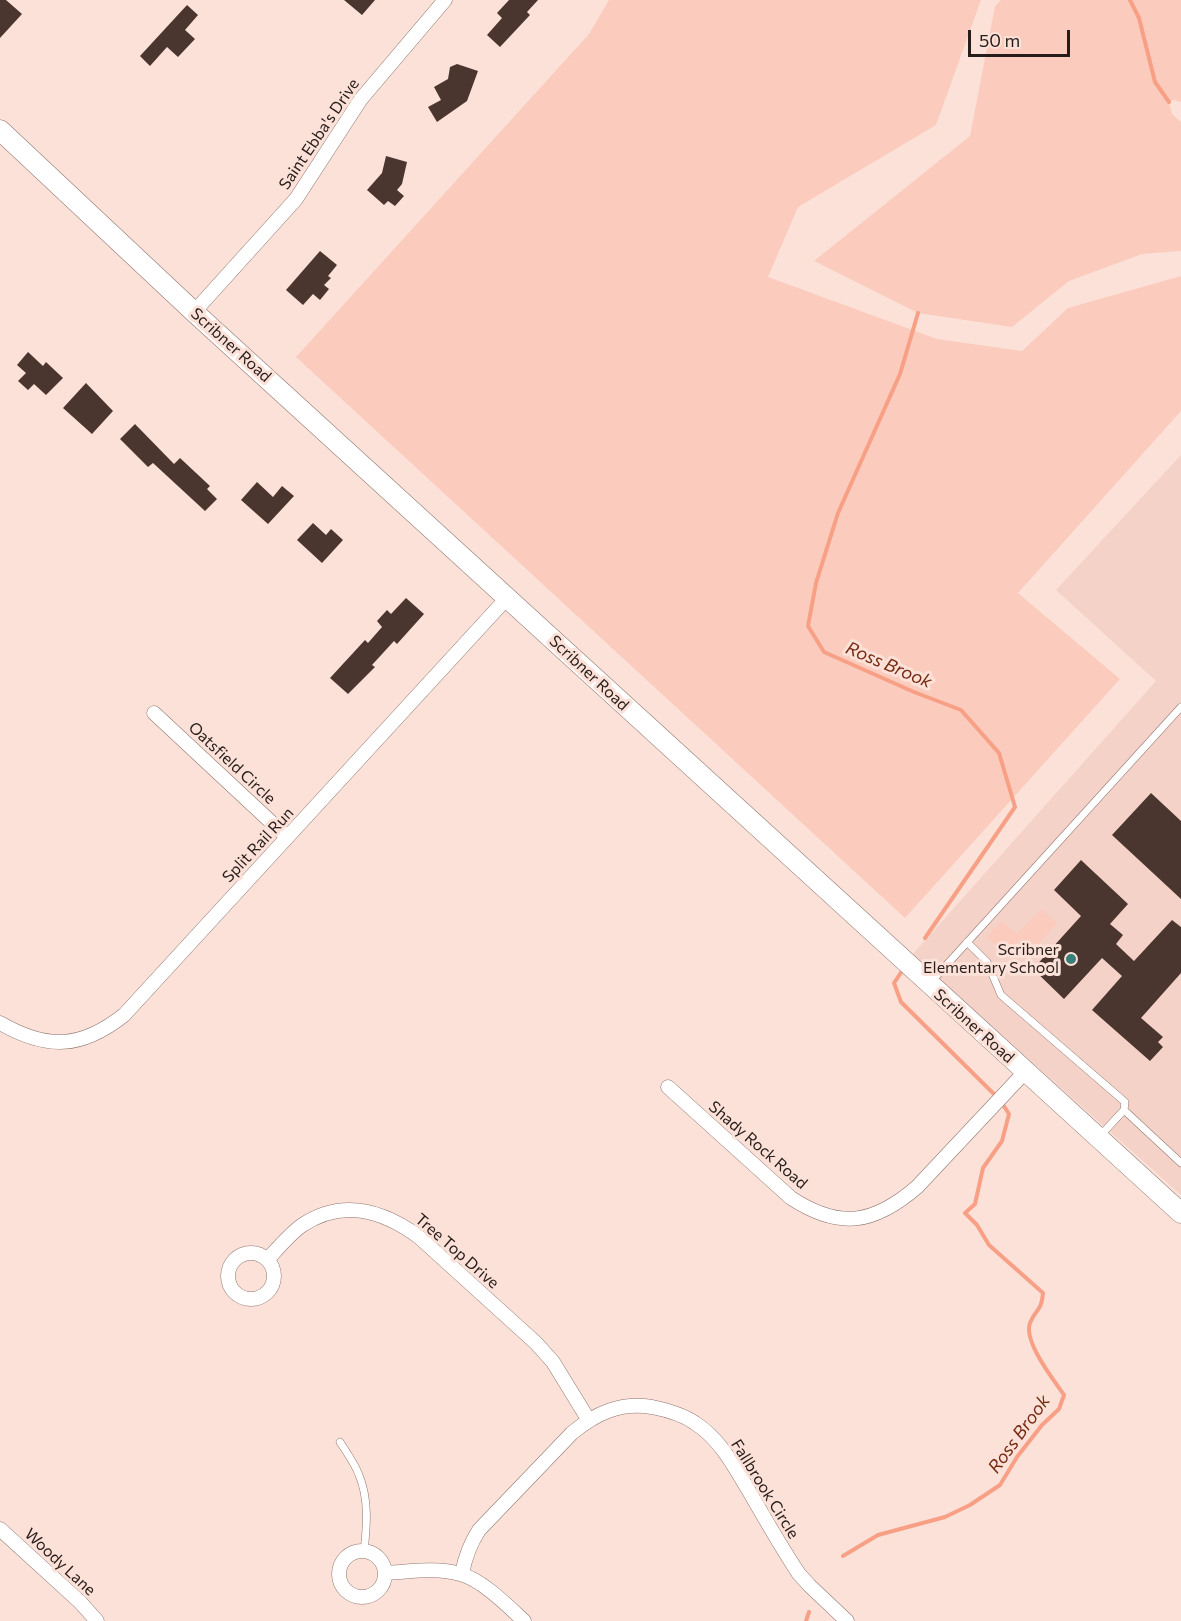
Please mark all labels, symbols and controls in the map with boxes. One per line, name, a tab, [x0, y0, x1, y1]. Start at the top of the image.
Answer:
scale bar	[971, 18, 1073, 56]
text: 50 m	[979, 29, 1020, 51]
street label: Saint Ebba's Drive	[275, 75, 363, 193]
street label: Scribner Road	[187, 304, 275, 386]
street label: Scribner Road	[545, 631, 633, 715]
water label: Ross Brook	[843, 637, 935, 693]
street label: Oatsfield Circle	[184, 718, 280, 808]
street label: Split Rail Run	[218, 803, 298, 887]
place label: Scribner Elementary School	[923, 940, 1059, 978]
marker: Scribner Elementary School	[1064, 952, 1078, 966]
street label: Scribner Road	[930, 985, 1018, 1067]
street label: Shady Rock Road	[705, 1097, 811, 1193]
street label: Tree Top Drive	[411, 1209, 503, 1293]
water label: Ross Brook	[983, 1391, 1055, 1477]
street label: Fallbrook Circle	[727, 1436, 803, 1542]
street label: Woody Lane	[21, 1524, 99, 1600]

